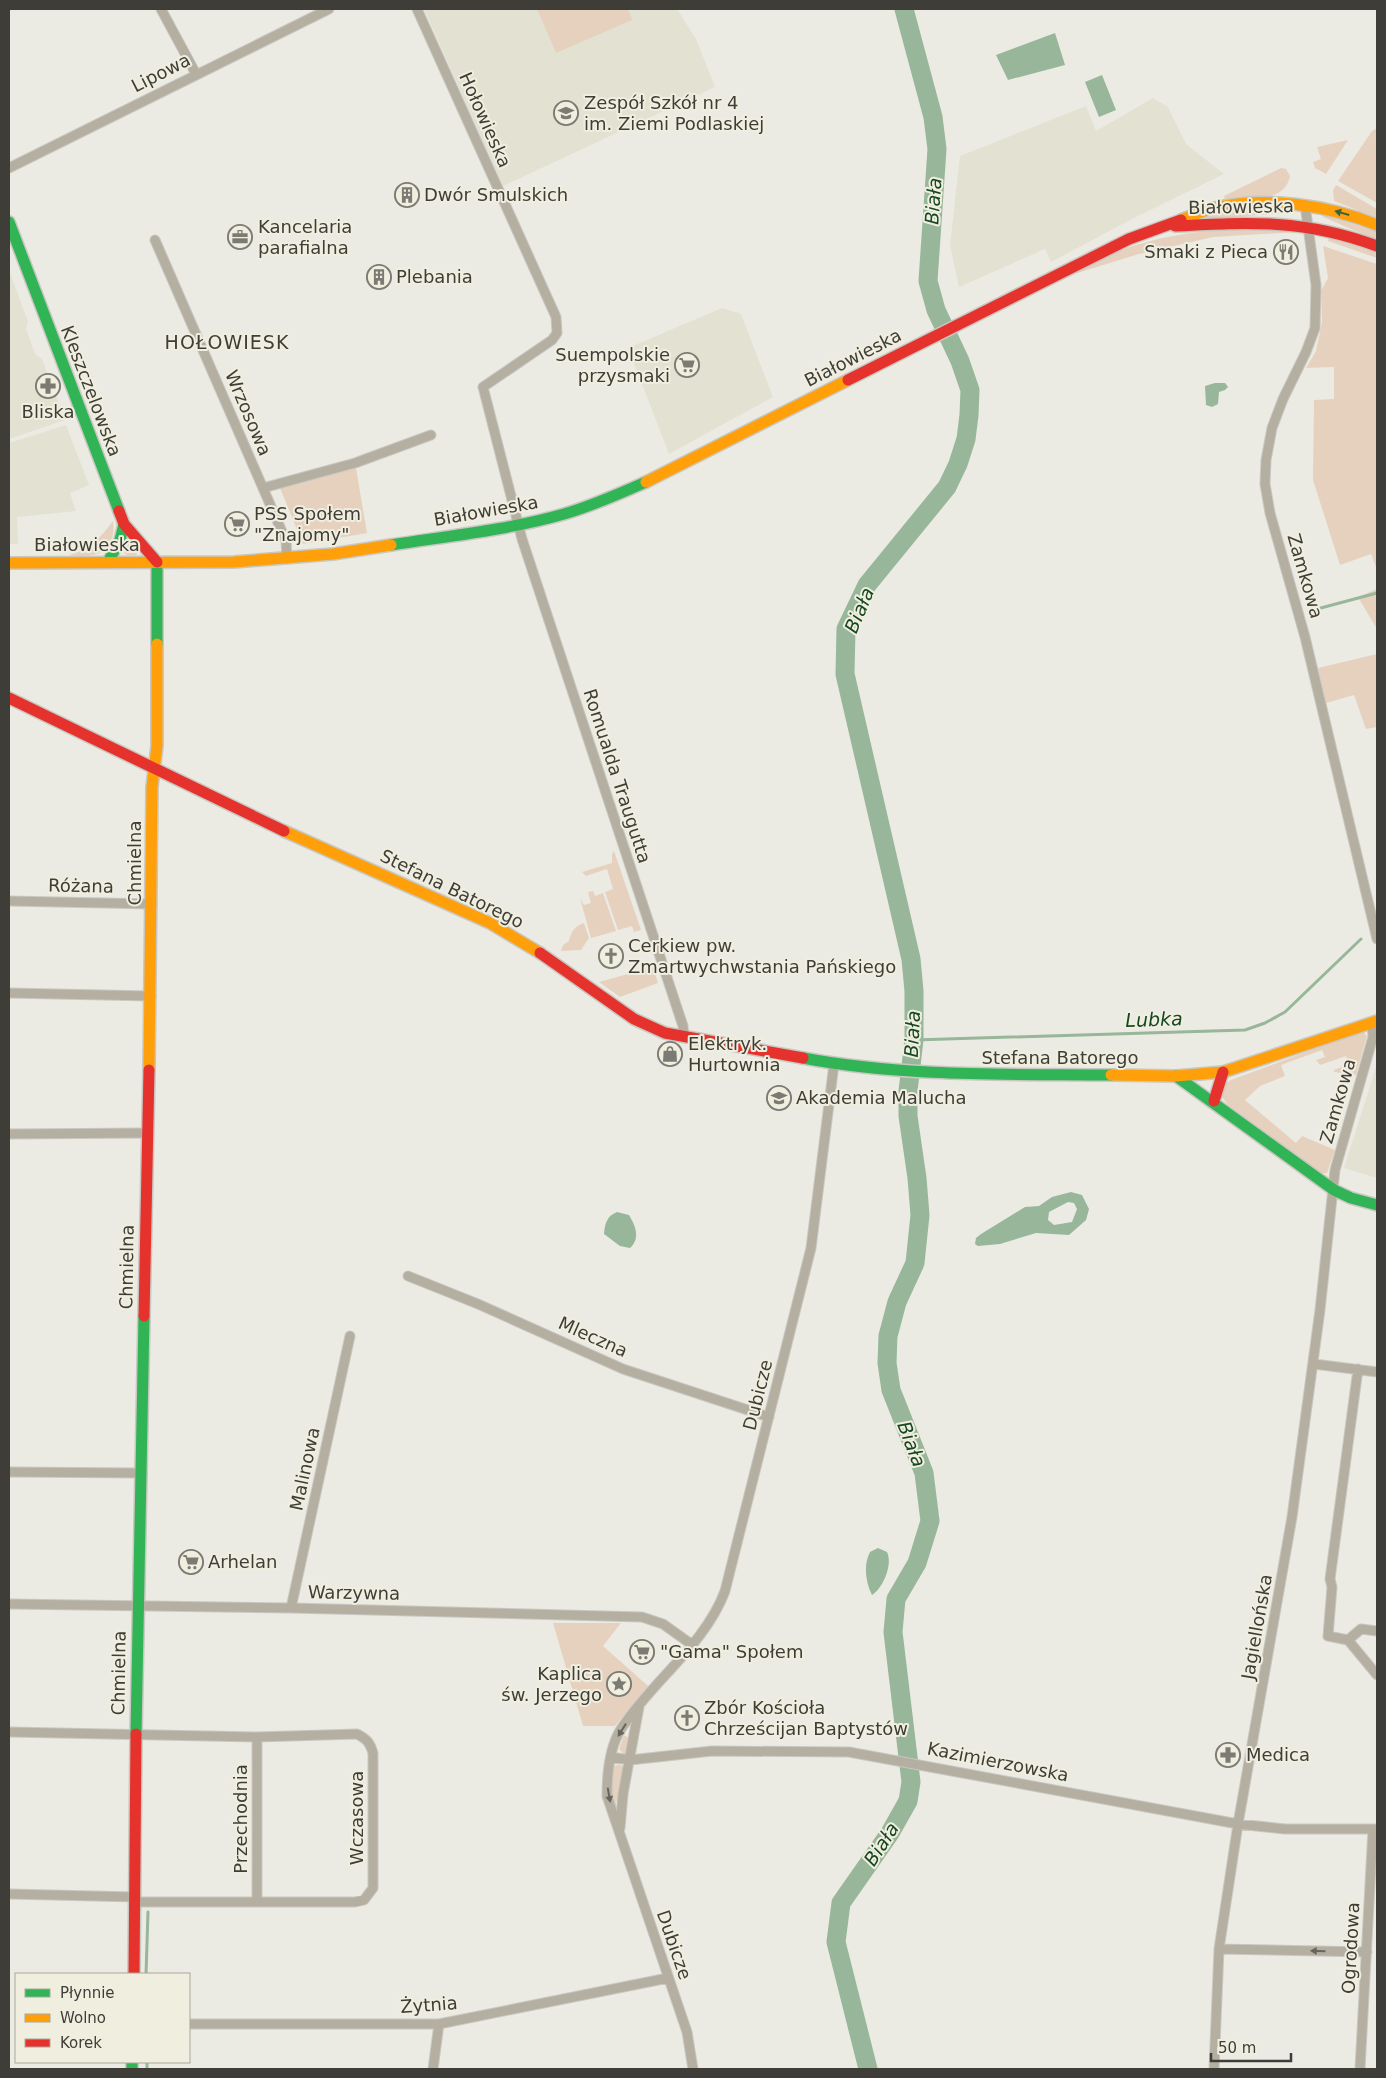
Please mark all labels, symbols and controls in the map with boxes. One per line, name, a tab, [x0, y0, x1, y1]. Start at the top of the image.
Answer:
street label: Lipowa	[128, 49, 194, 96]
street label: Hołowieska	[455, 69, 516, 171]
place label: Zespół Szkół nr 4 im. Ziemi Podlaskiej	[584, 92, 764, 134]
school or university icon: Zespół Szkół nr 4 im. Ziemi Podlaskiej	[553, 100, 579, 126]
water label: Biała	[920, 177, 946, 225]
building icon: Dwór Smulskich	[394, 182, 420, 208]
place label: Dwór Smulskich	[424, 184, 568, 205]
street label: Białowieska	[1188, 195, 1294, 218]
one-way arrow	[1334, 208, 1349, 216]
place label: Kancelaria parafialna	[258, 216, 352, 258]
office icon: Kancelaria parafialna	[227, 224, 253, 250]
restaurant icon: Smaki z Pieca	[1273, 239, 1299, 265]
place label: Smaki z Pieca	[1144, 241, 1268, 262]
building icon: Plebania	[366, 264, 392, 290]
place label: Plebania	[396, 266, 473, 287]
street label: Kleszczelowska	[57, 322, 126, 459]
street label: Białowieska	[801, 324, 905, 391]
district label: HOŁOWIESK	[165, 331, 289, 353]
place label: Suempolskie przysmaki	[555, 344, 670, 386]
supermarket icon: Suempolskie przysmaki	[674, 352, 700, 378]
street label: Wrzosowa	[221, 367, 276, 459]
pharmacy icon: Bliska	[35, 373, 61, 399]
place label: Bliska	[22, 401, 74, 422]
street label: Białowieska	[432, 491, 540, 530]
place label: PSS Społem "Znajomy"	[254, 503, 361, 545]
supermarket icon: PSS Społem "Znajomy"	[224, 511, 250, 537]
street label: Zamkowa	[1283, 531, 1328, 621]
street label: Białowieska	[34, 534, 140, 555]
water label: Biała	[840, 584, 878, 636]
street label: Romualda Traugutta	[579, 686, 656, 866]
street label: Chmielna	[124, 820, 145, 906]
street label: Stefana Batorego	[377, 845, 527, 932]
street label: Różana	[48, 874, 114, 897]
place label: Cerkiew pw. Zmartwychwstania Pańskiego	[628, 935, 896, 977]
church icon: Cerkiew pw. Zmartwychwstania Pańskiego	[598, 943, 624, 969]
water label: Lubka	[1125, 1007, 1183, 1031]
water label: Biała	[900, 1010, 924, 1058]
place label: Elektryk. Hurtownia	[688, 1033, 781, 1075]
shop icon: Elektryk. Hurtownia	[657, 1041, 683, 1067]
street label: Stefana Batorego	[981, 1047, 1139, 1068]
street label: Zamkowa	[1315, 1056, 1360, 1146]
school or university icon: Akademia Malucha	[766, 1085, 792, 1111]
place label: Akademia Malucha	[796, 1087, 967, 1108]
street label: Chmielna	[115, 1224, 138, 1310]
street label: Mleczna	[555, 1312, 631, 1361]
street label: Dubicze	[739, 1357, 776, 1432]
water label: Biała	[893, 1418, 931, 1470]
street label: Malinowa	[285, 1425, 324, 1513]
supermarket icon: Arhelan	[178, 1549, 204, 1575]
place label: Arhelan	[208, 1551, 277, 1572]
street label: Jagiellońska	[1237, 1573, 1276, 1682]
street label: Warzywna	[308, 1581, 400, 1604]
street label: Chmielna	[107, 1630, 130, 1716]
supermarket icon: "Gama" Społem	[629, 1639, 655, 1665]
place label: "Gama" Społem	[660, 1641, 803, 1662]
place label: Kaplica św. Jerzego	[501, 1663, 602, 1705]
place icon: Kaplica św. Jerzego	[606, 1671, 632, 1697]
place label: Zbór Kościoła Chrześcijan Baptystów	[704, 1697, 908, 1739]
church icon: Zbór Kościoła Chrześcijan Baptystów	[674, 1705, 700, 1731]
one-way arrow	[618, 1723, 627, 1736]
street label: Kazimierzowska	[926, 1737, 1071, 1786]
pharmacy icon: Medica	[1215, 1742, 1241, 1768]
place label: Medica	[1246, 1744, 1310, 1765]
street label: Przechodnia	[230, 1764, 251, 1874]
street label: Wczasowa	[346, 1771, 367, 1865]
one-way arrow	[605, 1788, 613, 1804]
water label: Biała	[859, 1818, 903, 1870]
street label: Ogrodowa	[1338, 1902, 1363, 1994]
street label: Dubicze	[653, 1907, 696, 1982]
one-way arrow	[1310, 1947, 1326, 1955]
legend	[15, 1973, 190, 2063]
text: Płynnie	[60, 1984, 115, 2002]
street label: Żytnia	[400, 1992, 458, 2017]
text: Wolno	[60, 2009, 106, 2027]
scale bar	[1211, 2030, 1291, 2062]
text: Korek	[60, 2034, 102, 2052]
text: 50 m	[1218, 2039, 1256, 2057]

